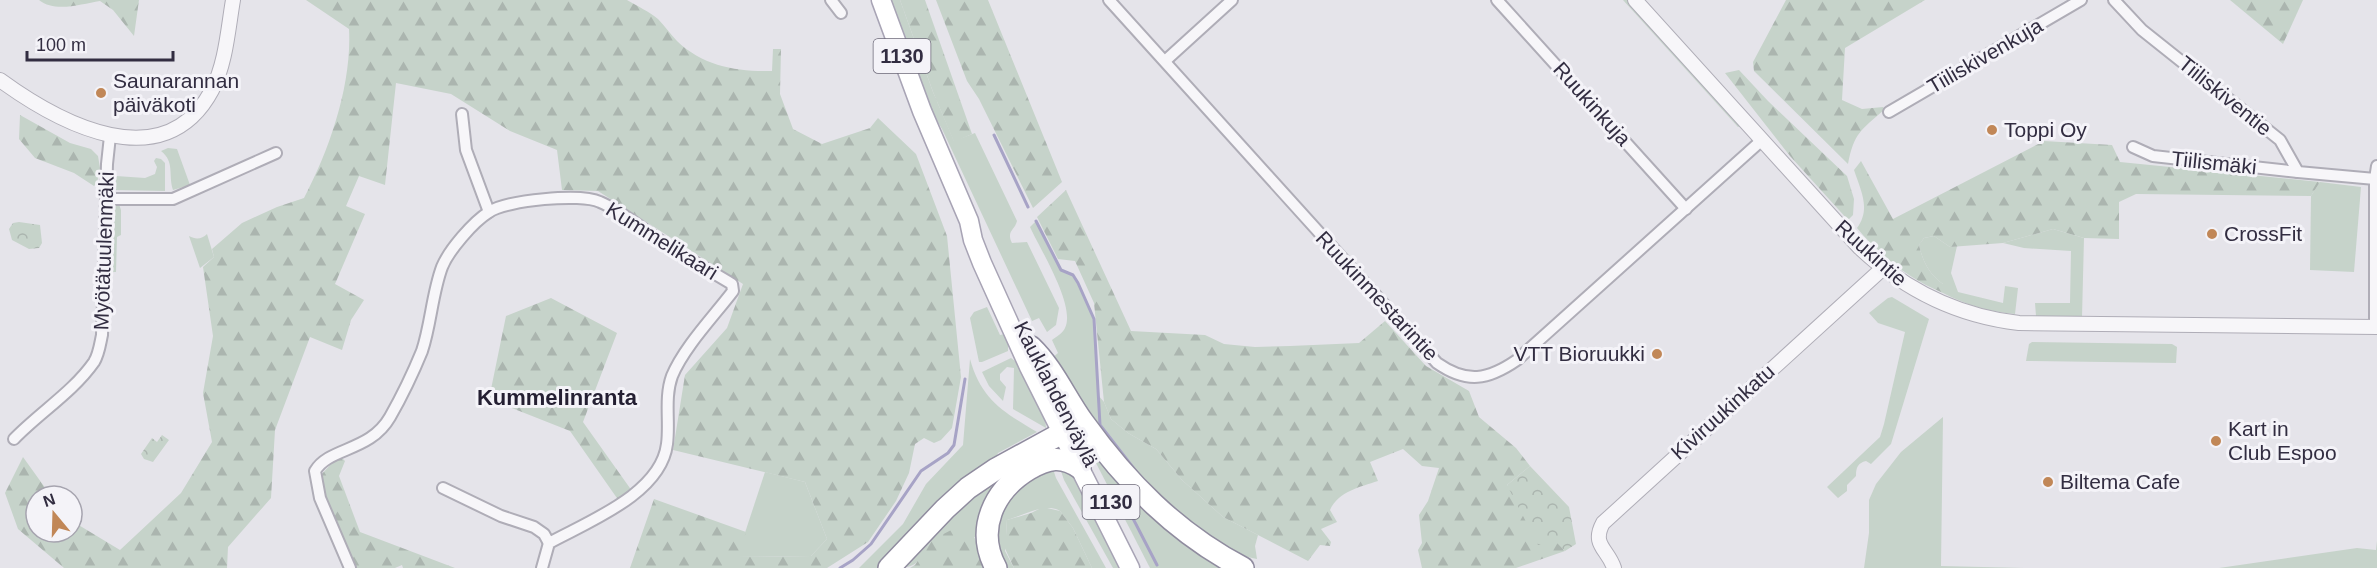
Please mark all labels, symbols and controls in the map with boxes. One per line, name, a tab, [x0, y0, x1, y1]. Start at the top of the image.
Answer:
street label: Tiiliskivenkuja	[1923, 13, 2047, 98]
scale bar	[27, 24, 172, 62]
text: 100 m	[36, 35, 86, 55]
road number: 1130	[874, 39, 930, 73]
street label: Tiiliskiventie	[2174, 51, 2276, 140]
street label: Ruukinkuja	[1549, 57, 1636, 150]
place label: Saunarannan päiväkoti	[113, 69, 239, 116]
marker: Saunarannan päiväkoti	[94, 86, 108, 100]
place label: Toppi Oy	[2004, 118, 2087, 141]
marker: Toppi Oy	[1985, 123, 1999, 137]
street label: Tiilismäki	[2170, 147, 2258, 178]
street label: Myötätuulenmäki	[89, 171, 118, 331]
street label: Kummelikaari	[602, 197, 722, 284]
street label: Ruukintie	[1831, 215, 1912, 290]
place label: CrossFit	[2224, 222, 2302, 245]
street label: Ruukinmestarintie	[1312, 226, 1443, 365]
marker: CrossFit	[2205, 227, 2219, 241]
street label: Kauklahdenväylä	[1010, 317, 1103, 471]
place label: VTT Bioruukki	[1514, 342, 1645, 365]
marker: VTT Bioruukki	[1650, 347, 1664, 361]
street label: Kiviruukinkatu	[1666, 359, 1779, 464]
district label: Kummelinranta	[477, 385, 638, 410]
place label: Kart in Club Espoo	[2228, 417, 2337, 464]
marker: Kart in Club Espoo	[2209, 434, 2223, 448]
place label: Biltema Cafe	[2060, 470, 2180, 493]
marker: Biltema Cafe	[2041, 475, 2055, 489]
north arrow	[24, 484, 84, 544]
road number: 1130	[1082, 485, 1140, 519]
text: N	[41, 490, 58, 510]

